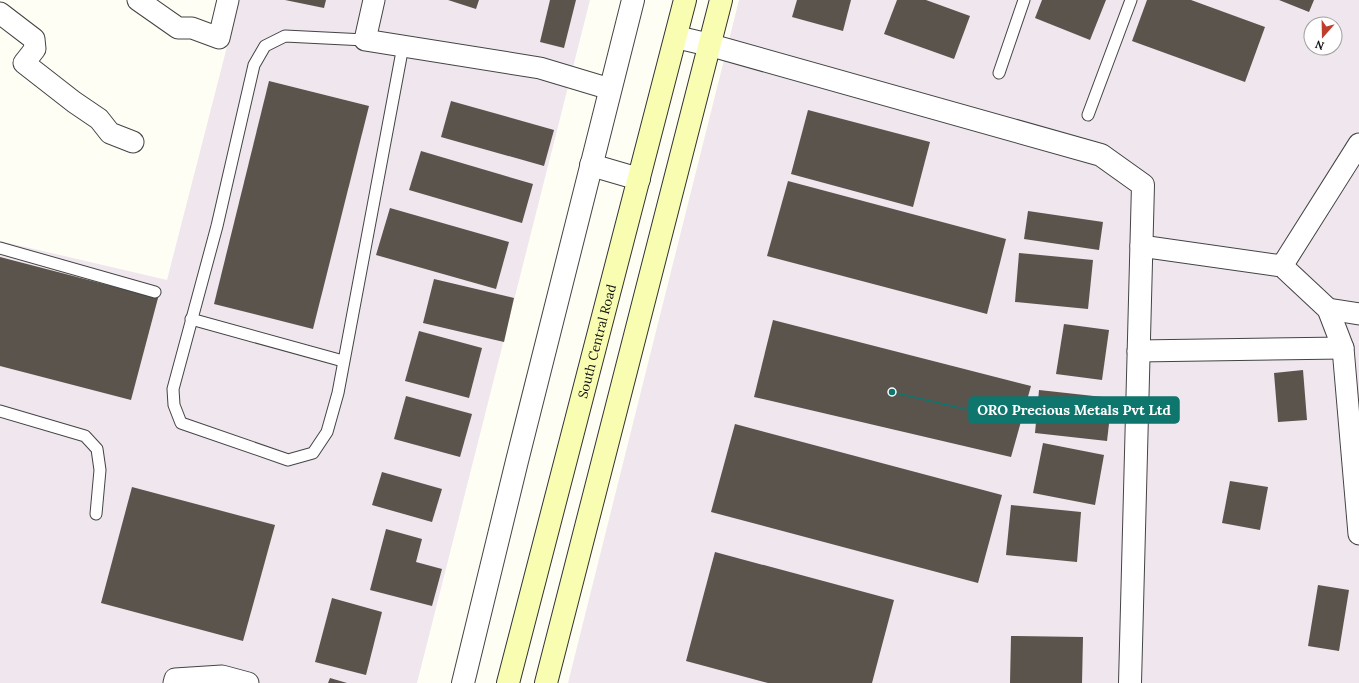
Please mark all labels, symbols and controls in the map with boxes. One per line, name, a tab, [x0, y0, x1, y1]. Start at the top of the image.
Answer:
north arrow	[1303, 16, 1343, 56]
text: N	[1313, 37, 1326, 53]
street label: South Central Road	[574, 282, 620, 400]
callout: ORO Precious Metals Pvt Ltd	[969, 397, 1179, 423]
text: ORO Precious Metals Pvt Ltd	[977, 401, 1171, 419]

